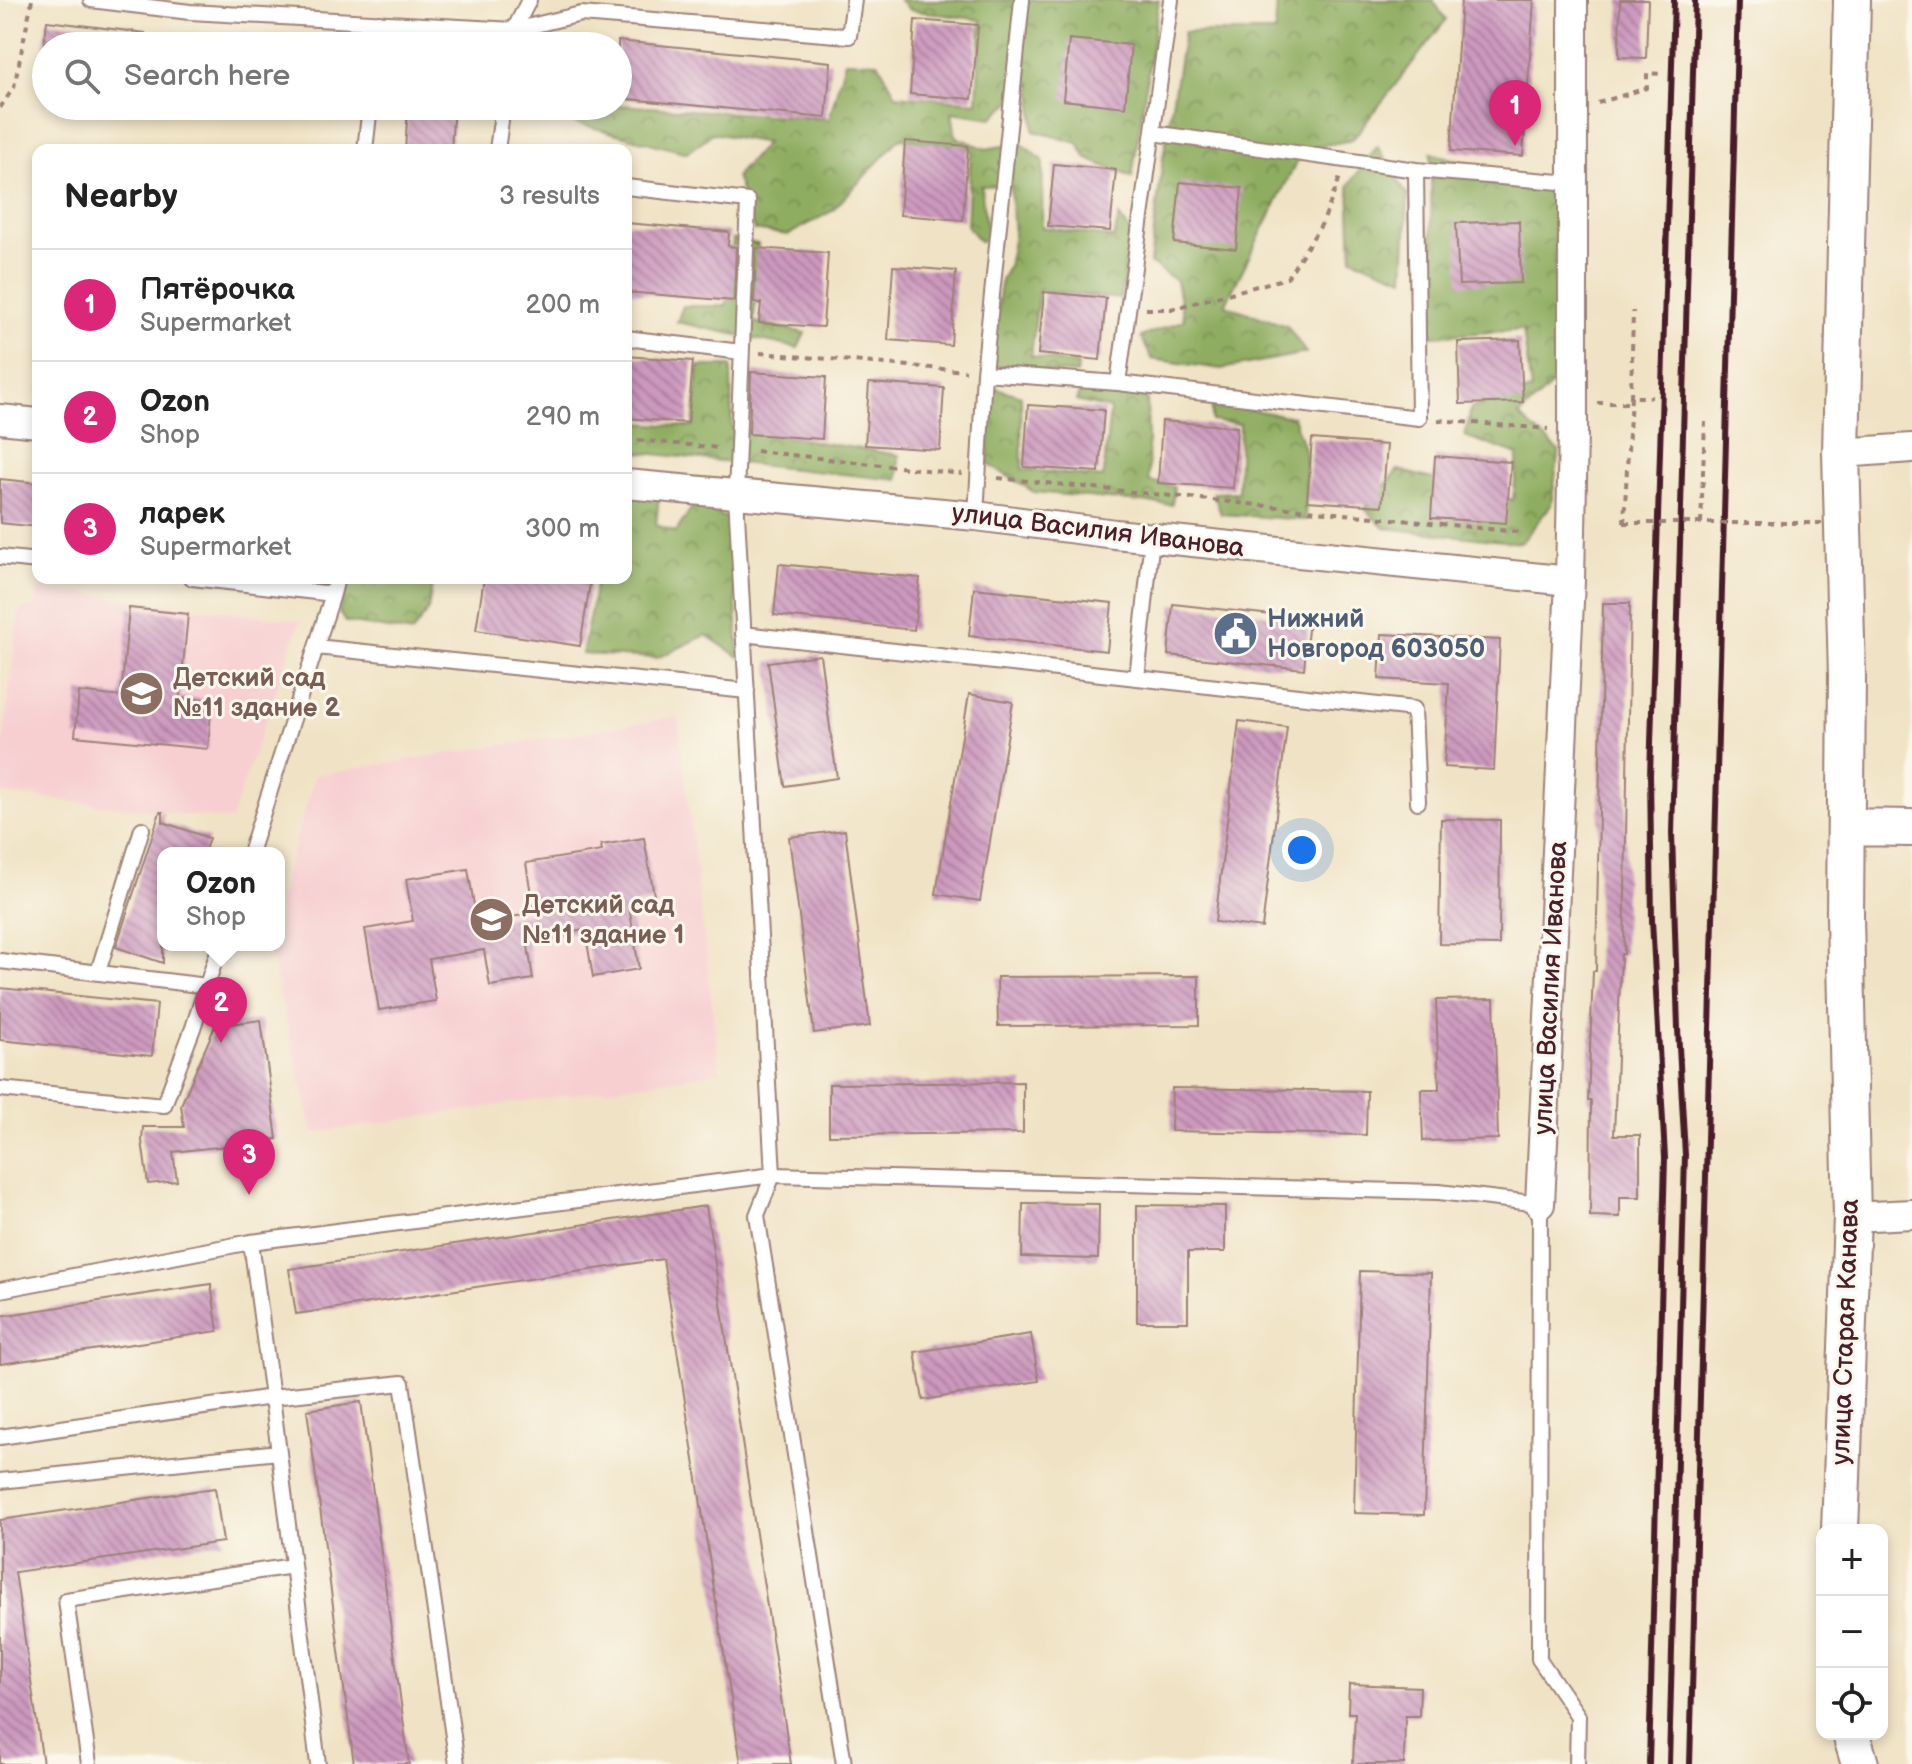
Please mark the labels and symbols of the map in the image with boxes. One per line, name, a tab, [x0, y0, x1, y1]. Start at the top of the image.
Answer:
pin: 1	[1489, 80, 1541, 146]
street label: улица Василия Иванова	[950, 498, 1246, 564]
place label: Нижний Новгород 603050	[1267, 604, 1485, 665]
public building icon: Нижний Новгород 603050	[1212, 610, 1260, 658]
place label: Детский сад №11 здание 2	[173, 663, 341, 724]
school or university icon: Детский сад №11 здание 2	[118, 669, 166, 717]
your location	[1282, 830, 1322, 870]
street label: улица Василия Иванова	[1528, 840, 1574, 1136]
place label: Детский сад №11 здание 1	[522, 890, 685, 951]
school or university icon: Детский сад №11 здание 1	[467, 896, 515, 944]
pin: 2	[195, 977, 247, 1043]
pin: 3	[223, 1129, 275, 1195]
street label: улица Старая Канава	[1826, 1198, 1866, 1466]

